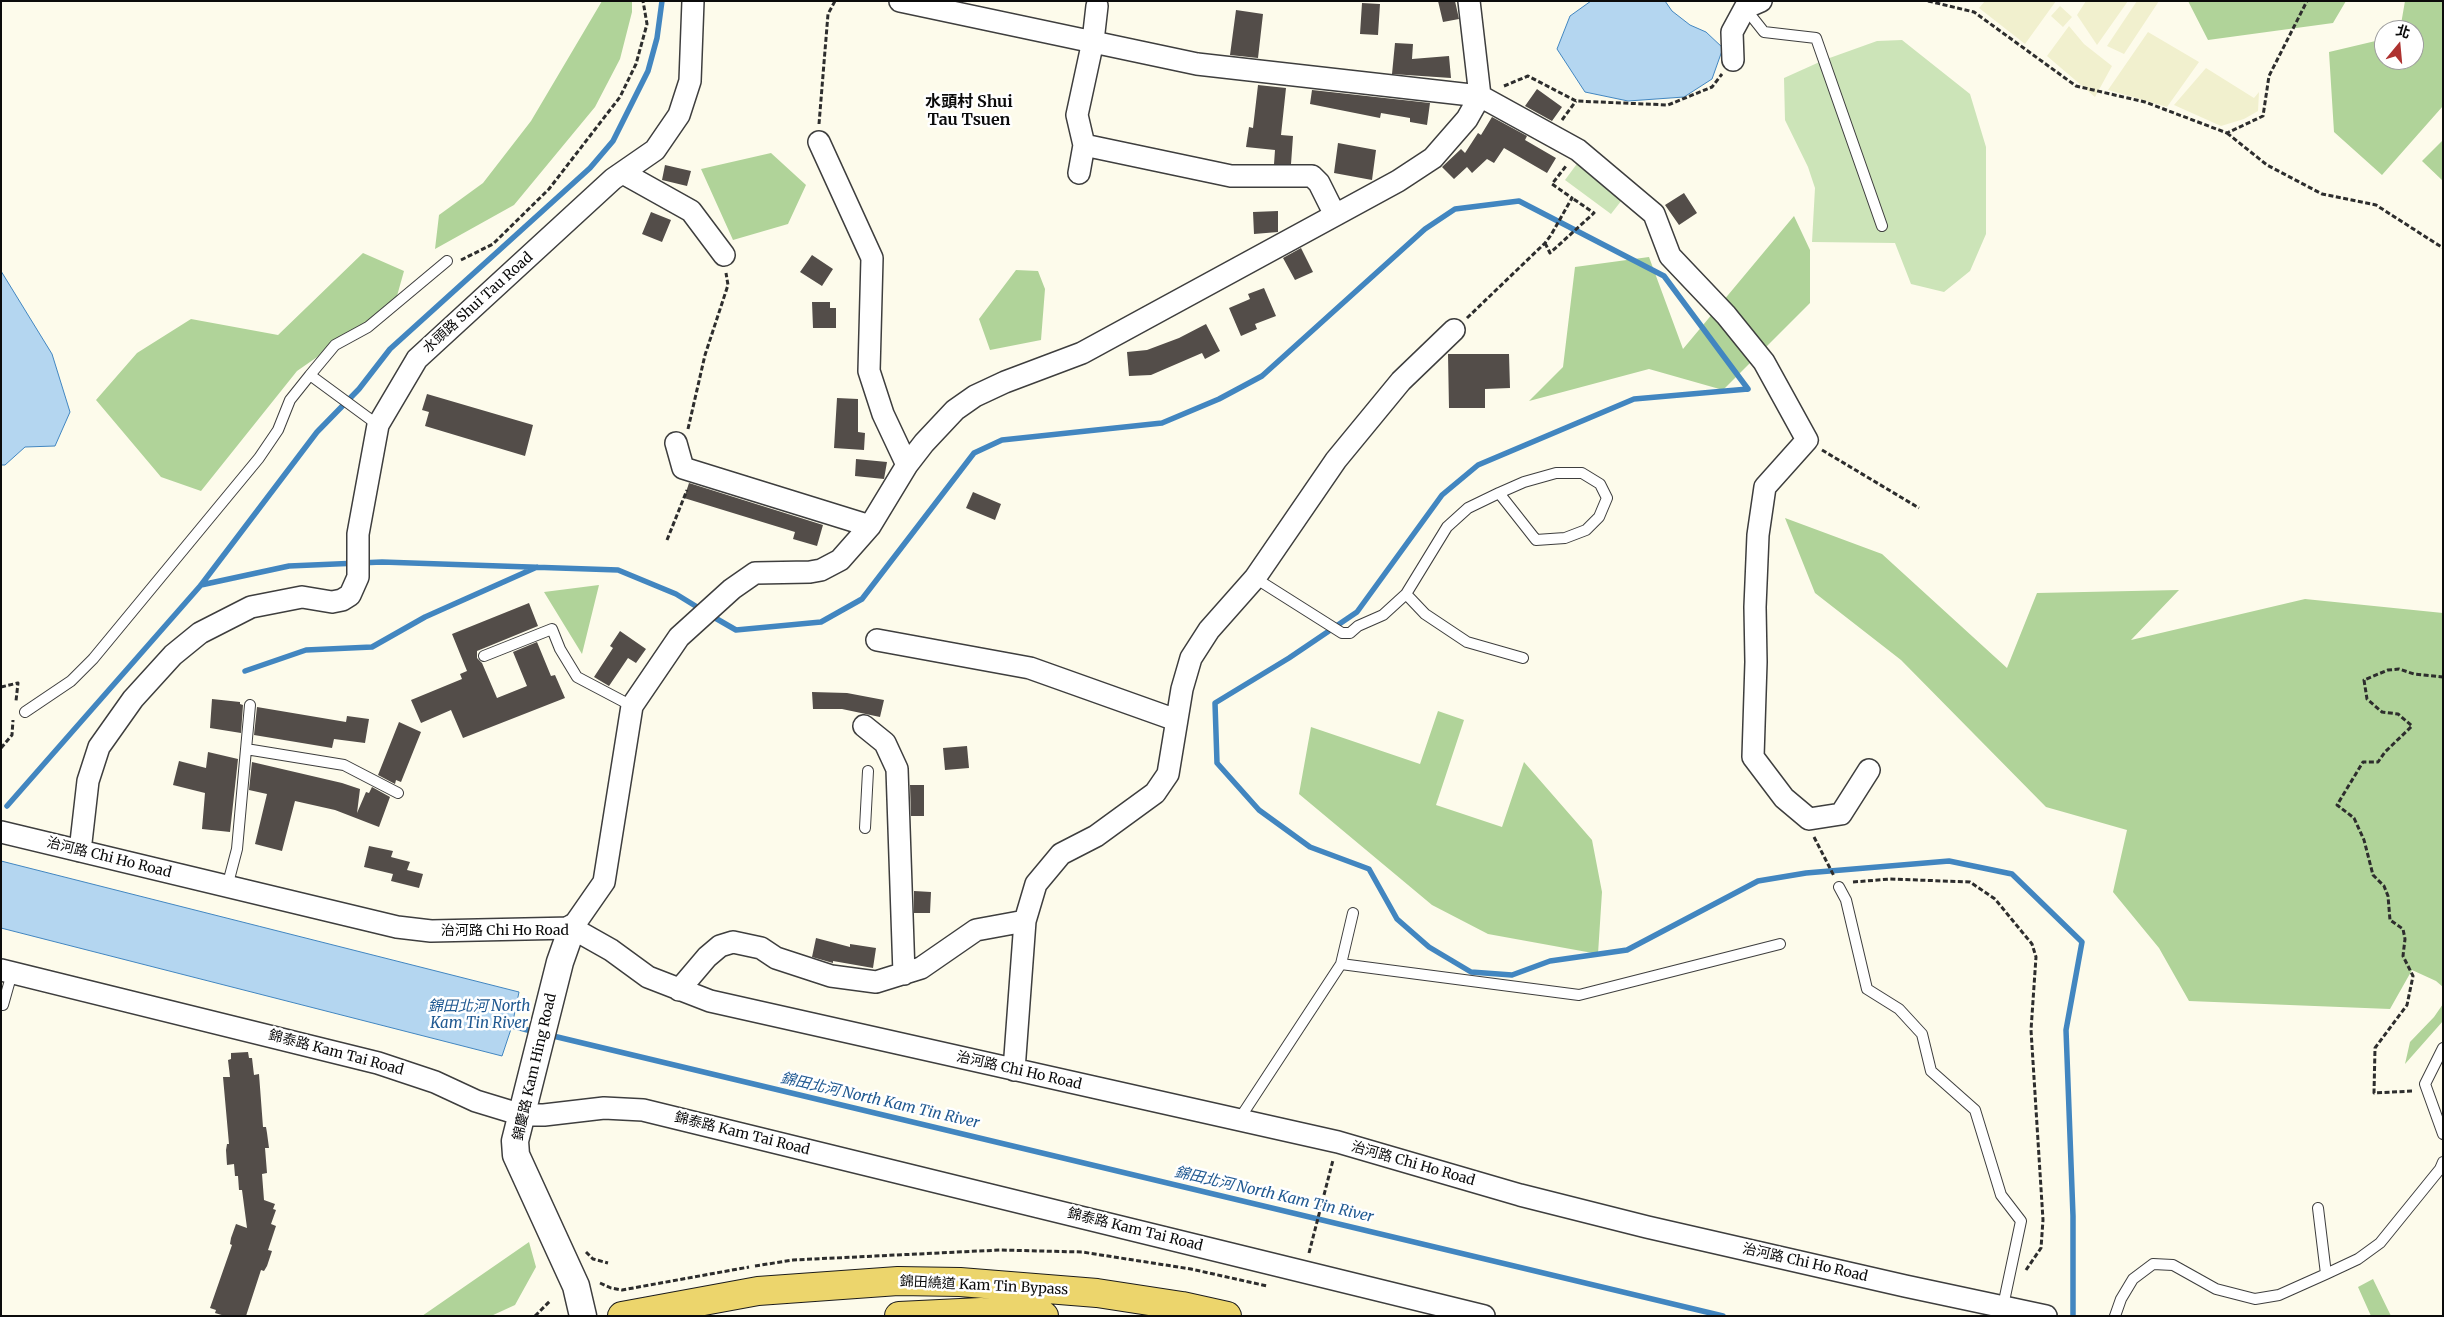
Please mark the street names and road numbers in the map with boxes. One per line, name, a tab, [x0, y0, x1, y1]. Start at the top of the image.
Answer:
street label: 水頭路 Shui Tau Road	[420, 249, 536, 357]
street label: 治河路 Chi Ho Road	[45, 834, 173, 882]
street label: 治河路 Chi Ho Road	[441, 923, 569, 939]
street label: 錦慶路 Kam Hing Road	[510, 992, 560, 1142]
street label: 錦泰路 Kam Tai Road	[267, 1027, 405, 1079]
street label: 治河路 Chi Ho Road	[955, 1048, 1083, 1094]
street label: 錦泰路 Kam Tai Road	[673, 1109, 811, 1159]
street label: 治河路 Chi Ho Road	[1349, 1138, 1477, 1190]
street label: 錦泰路 Kam Tai Road	[1066, 1205, 1204, 1255]
street label: 治河路 Chi Ho Road	[1741, 1240, 1869, 1286]
street label: 錦田繞道 Kam Tin Bypass	[899, 1273, 1069, 1299]

